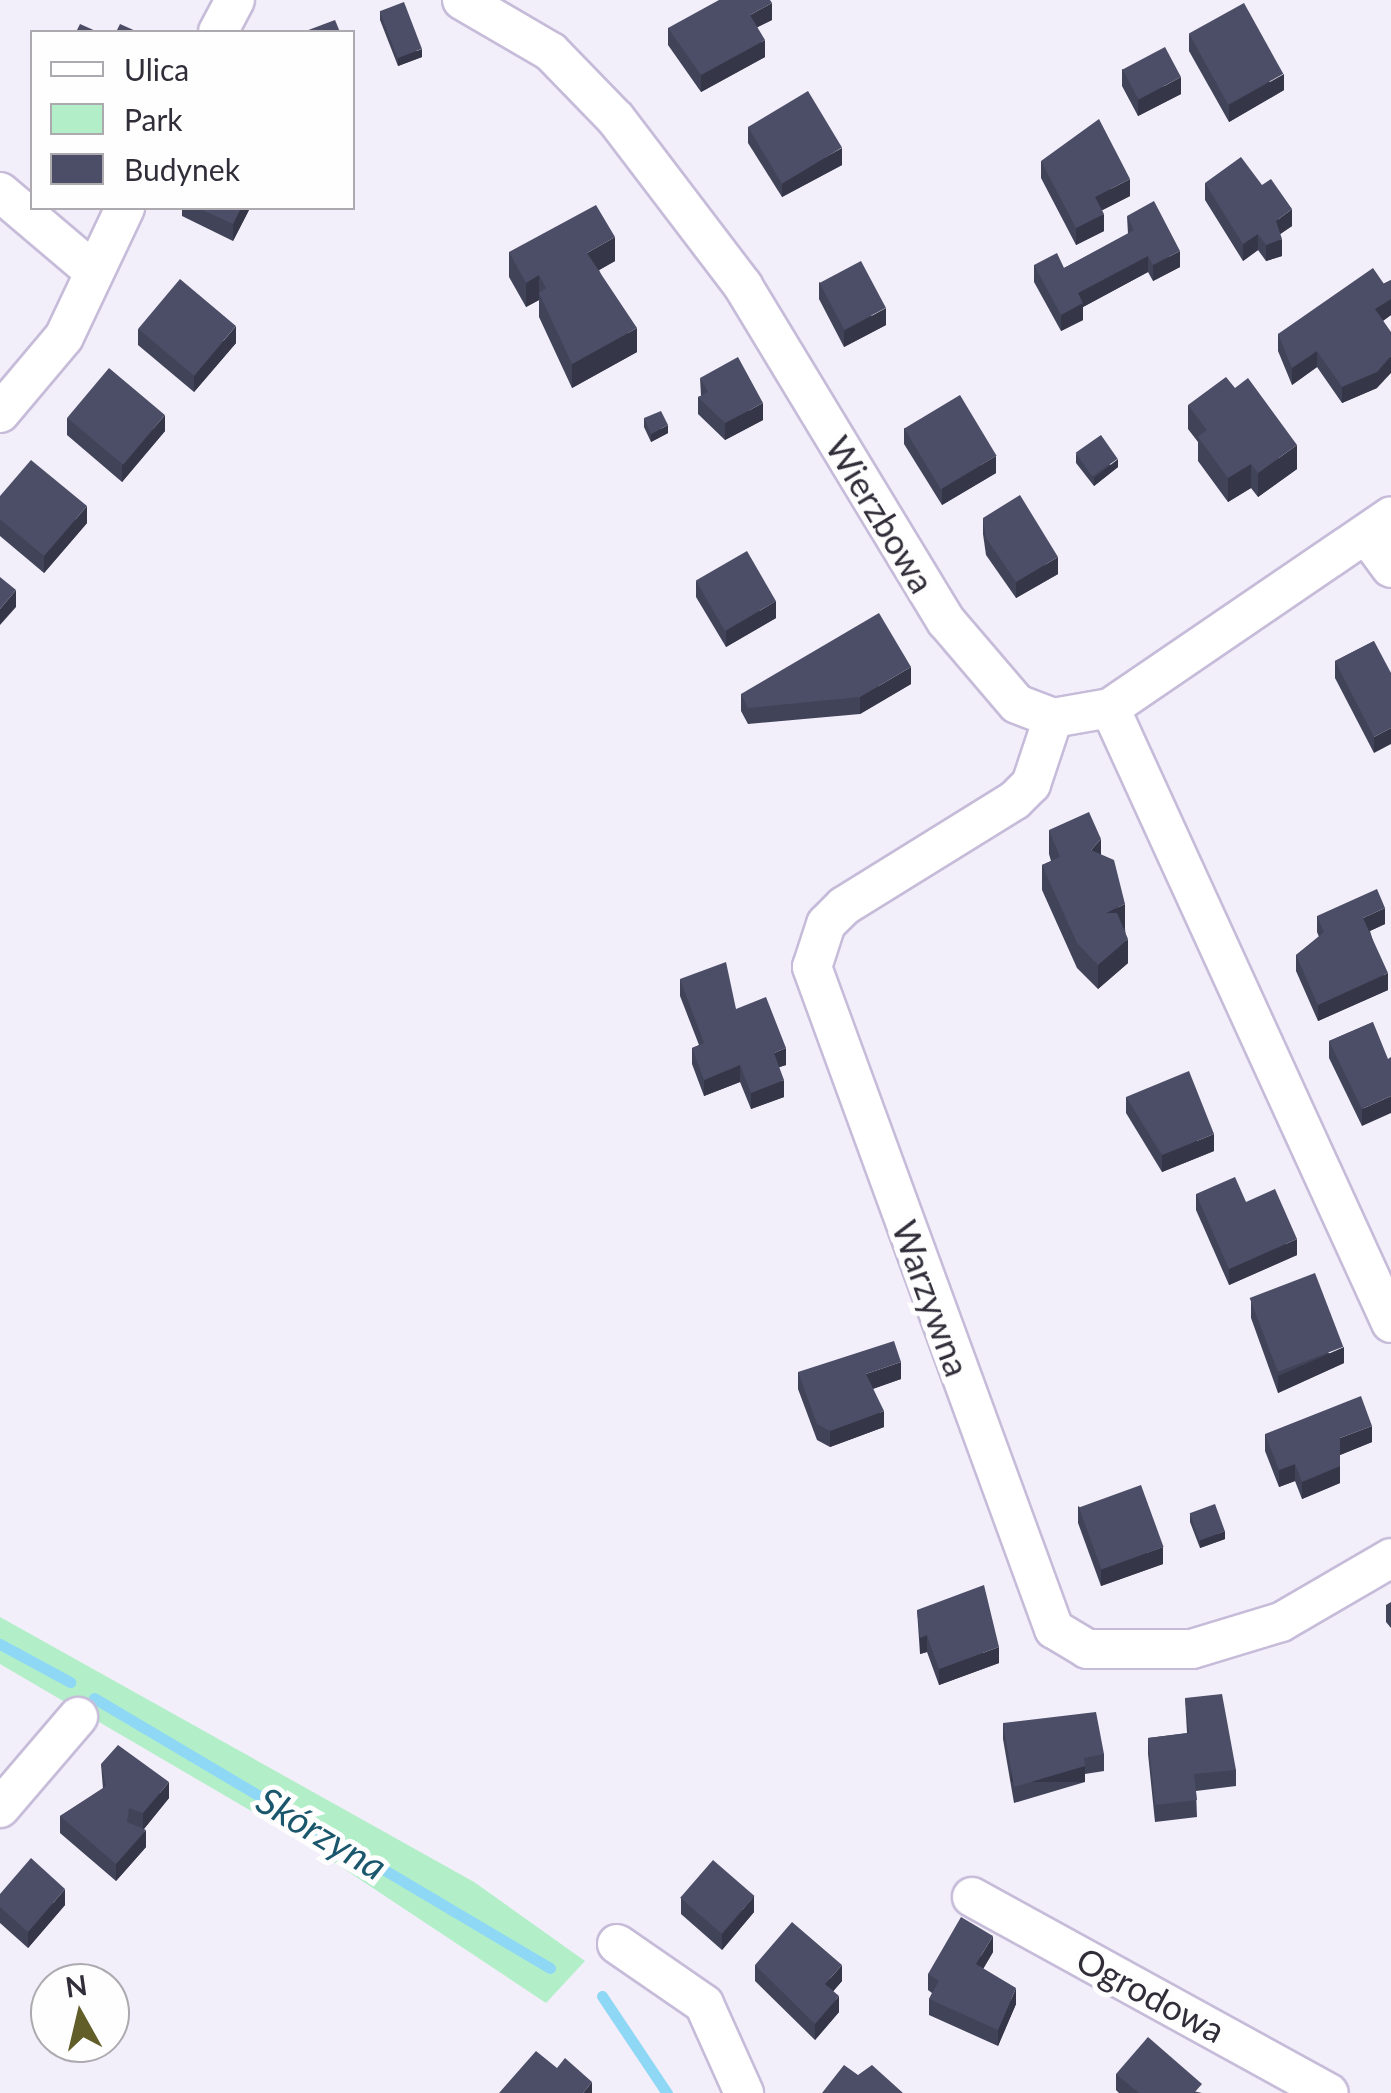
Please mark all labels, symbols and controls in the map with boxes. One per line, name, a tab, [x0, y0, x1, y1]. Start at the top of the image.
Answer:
legend	[30, 30, 355, 210]
text: Ulica	[124, 51, 189, 87]
text: Park	[124, 101, 183, 137]
text: Budynek	[124, 151, 240, 187]
street label: Wierzbowa	[818, 428, 944, 600]
street label: Warzywna	[884, 1214, 980, 1382]
water label: Skórzyna	[249, 1777, 395, 1889]
street label: Ogrodowa	[1070, 1938, 1232, 2050]
north arrow	[30, 1963, 130, 2063]
text: N	[63, 1967, 89, 2004]

